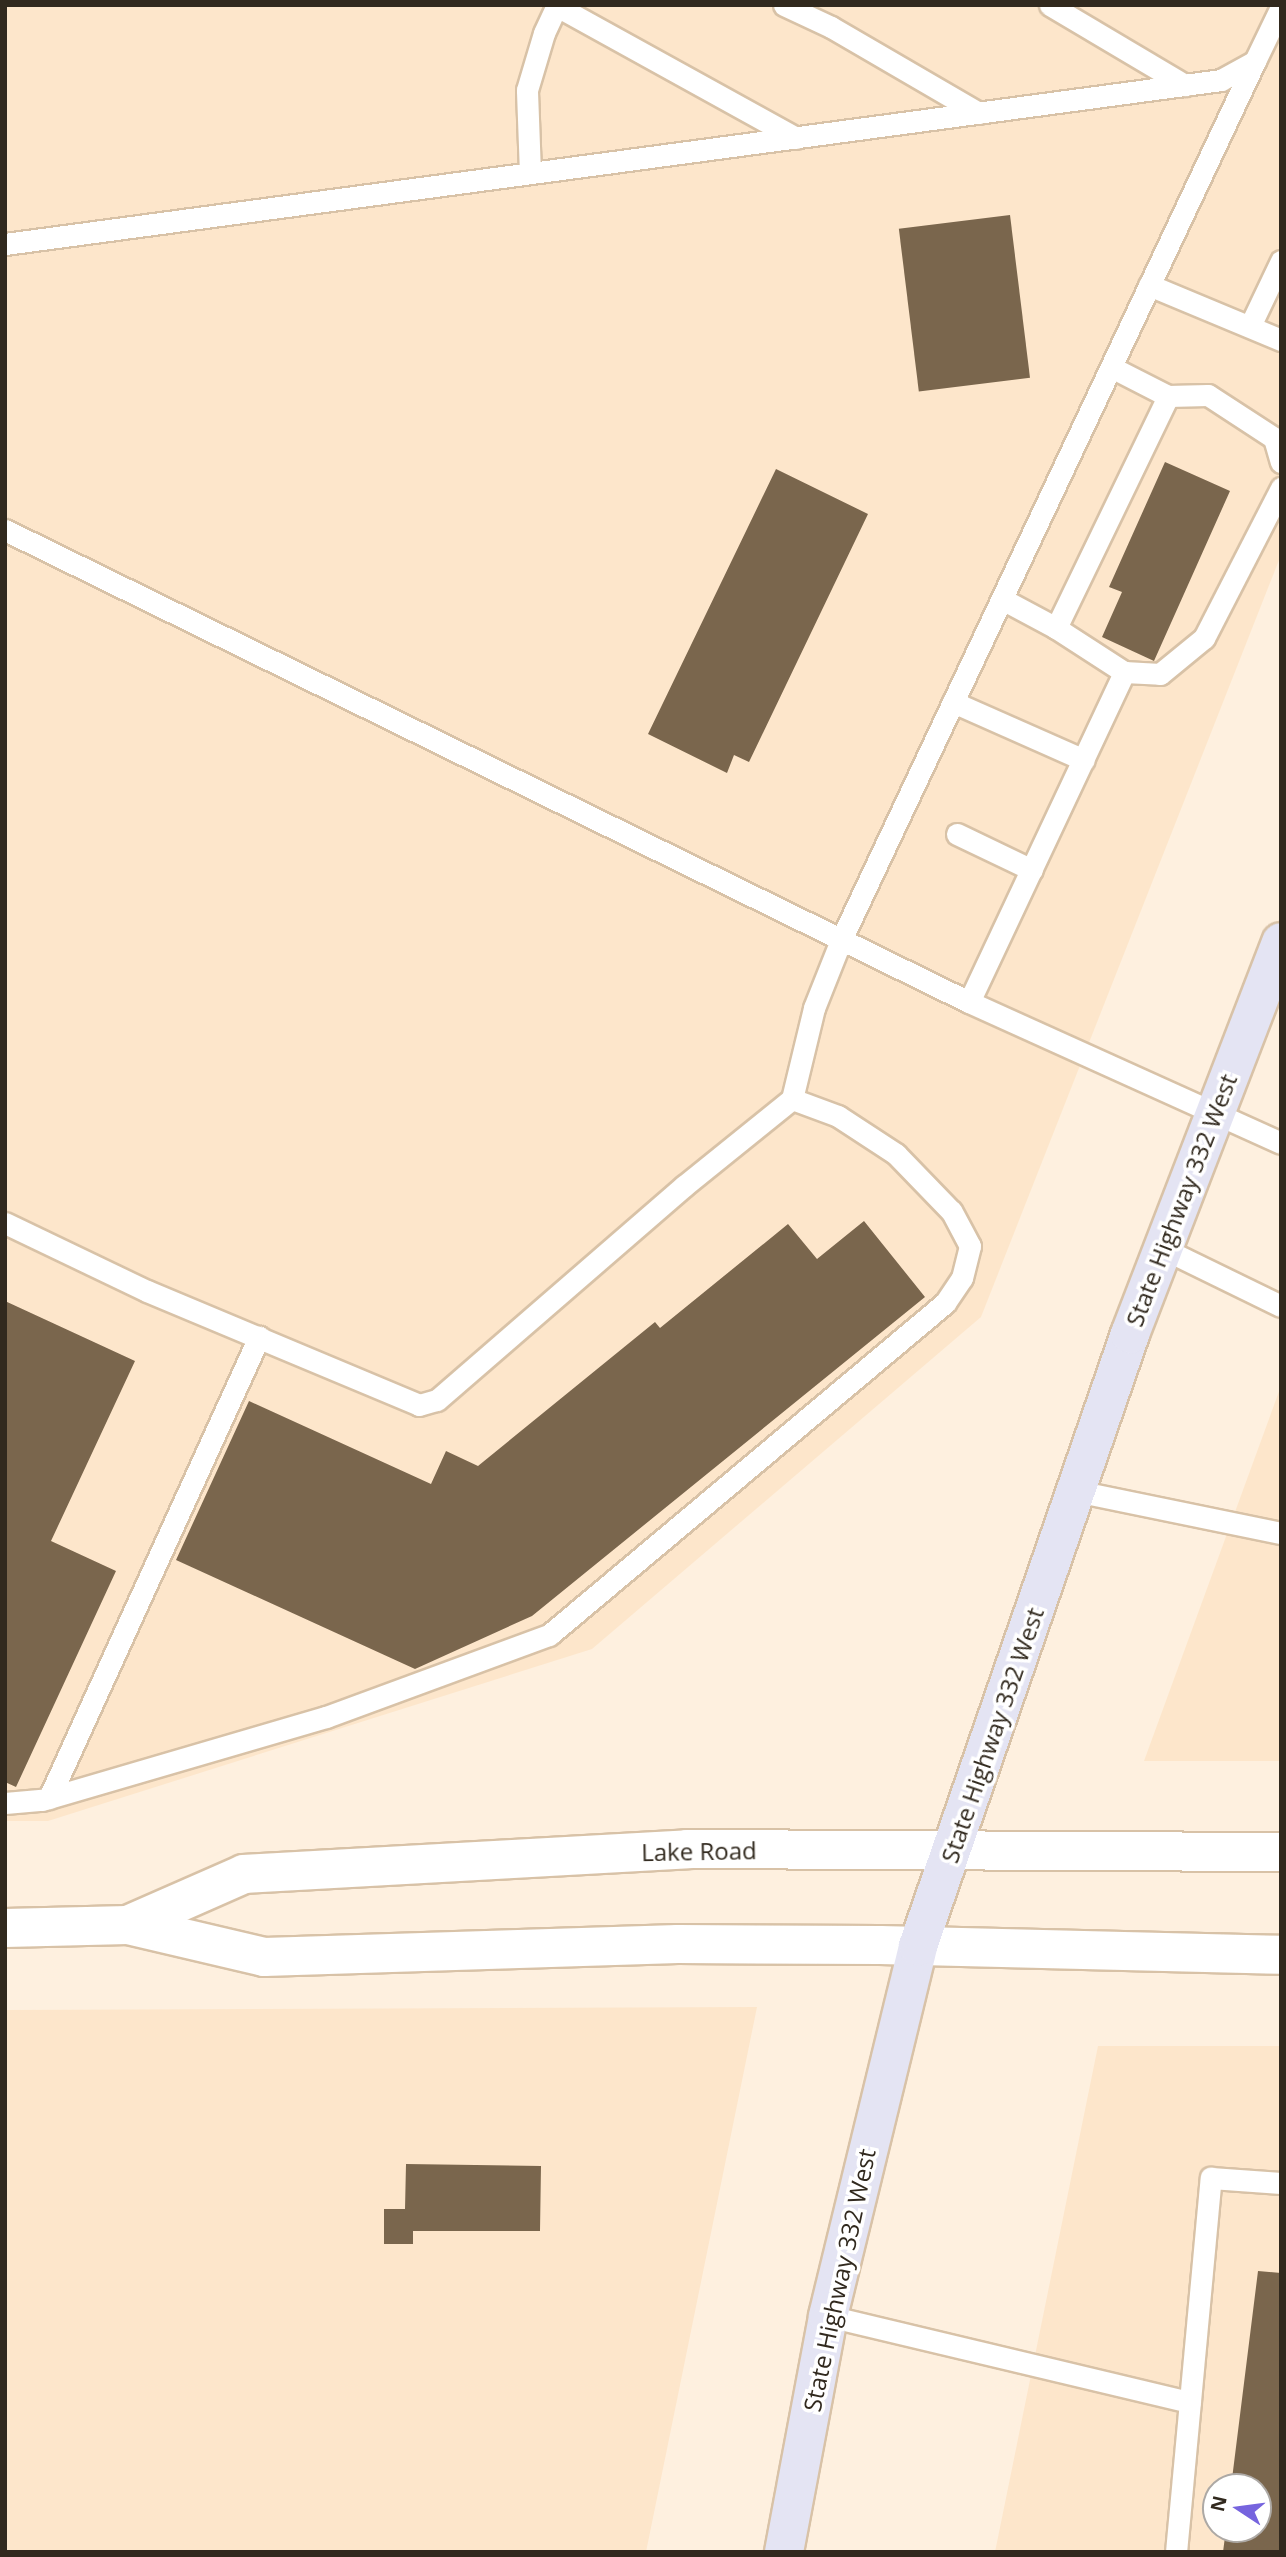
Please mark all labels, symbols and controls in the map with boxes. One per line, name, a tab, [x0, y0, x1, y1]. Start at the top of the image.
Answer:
street label: State Highway 332 West	[1120, 1070, 1242, 1330]
street label: State Highway 332 West	[935, 1604, 1049, 1866]
street label: Lake Road	[641, 1836, 757, 1866]
street label: State Highway 332 West	[797, 2146, 881, 2414]
north arrow	[1202, 2473, 1272, 2543]
text: N	[1204, 2493, 1233, 2514]

